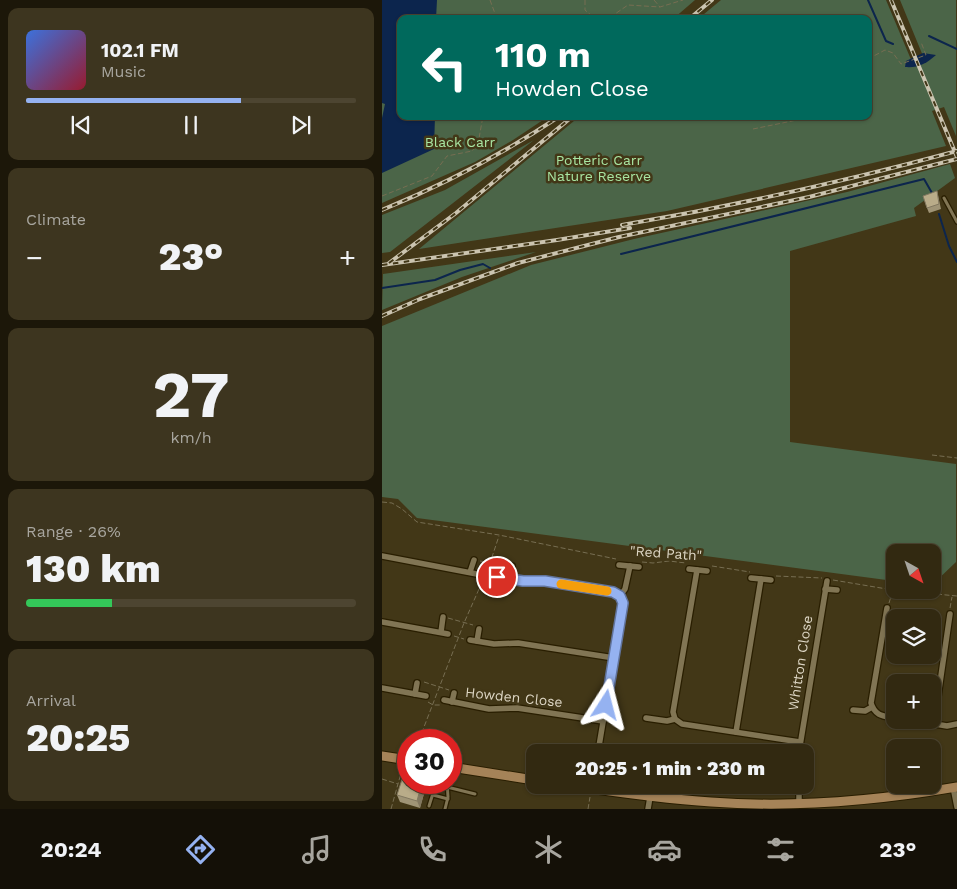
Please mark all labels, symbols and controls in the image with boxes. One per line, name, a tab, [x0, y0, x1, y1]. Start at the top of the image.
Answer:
text: 110 m	[495, 34, 591, 76]
icon: left	[412, 35, 477, 100]
text: 102.1 FM	[101, 39, 179, 62]
text: Music	[101, 62, 146, 81]
text: Howden Close	[495, 76, 649, 101]
icon: previous	[67, 111, 95, 139]
icon: pause	[177, 111, 205, 139]
icon: next	[287, 111, 315, 139]
park label: Black Carr	[425, 134, 496, 150]
park label: Potteric Carr Nature Reserve	[547, 152, 651, 184]
text: Climate	[26, 210, 86, 229]
text: 23°	[159, 235, 223, 279]
text: −	[26, 241, 43, 274]
text: +	[339, 241, 356, 274]
text: 27	[152, 357, 230, 433]
text: km/h	[170, 428, 212, 447]
text: Range · 26%	[26, 522, 121, 541]
street label: "Red Path"	[629, 542, 703, 564]
north arrow	[886, 544, 941, 599]
map controls	[886, 544, 941, 794]
text: 130 km	[26, 547, 160, 591]
pin	[476, 556, 518, 598]
icon: arrive	[483, 563, 511, 591]
button: layers	[886, 609, 941, 664]
street label: Whitton Close	[785, 614, 815, 712]
button: +	[886, 674, 941, 729]
position arrow	[579, 678, 631, 730]
street label: Howden Close	[464, 684, 564, 710]
text: Arrival	[26, 691, 76, 710]
text: 20:25	[26, 716, 130, 760]
speed limit sign: 30	[397, 729, 462, 794]
button: −	[886, 739, 941, 794]
text: 20:25 · 1 min · 230 m	[575, 757, 765, 780]
icon: directions	[183, 832, 218, 867]
icon: music	[299, 832, 334, 867]
icon: phone	[415, 832, 450, 867]
icon: climate	[531, 832, 566, 867]
icon: car	[647, 832, 682, 867]
icon: filters	[763, 832, 798, 867]
text: 20:24	[41, 837, 102, 862]
text: 23°	[879, 837, 916, 862]

